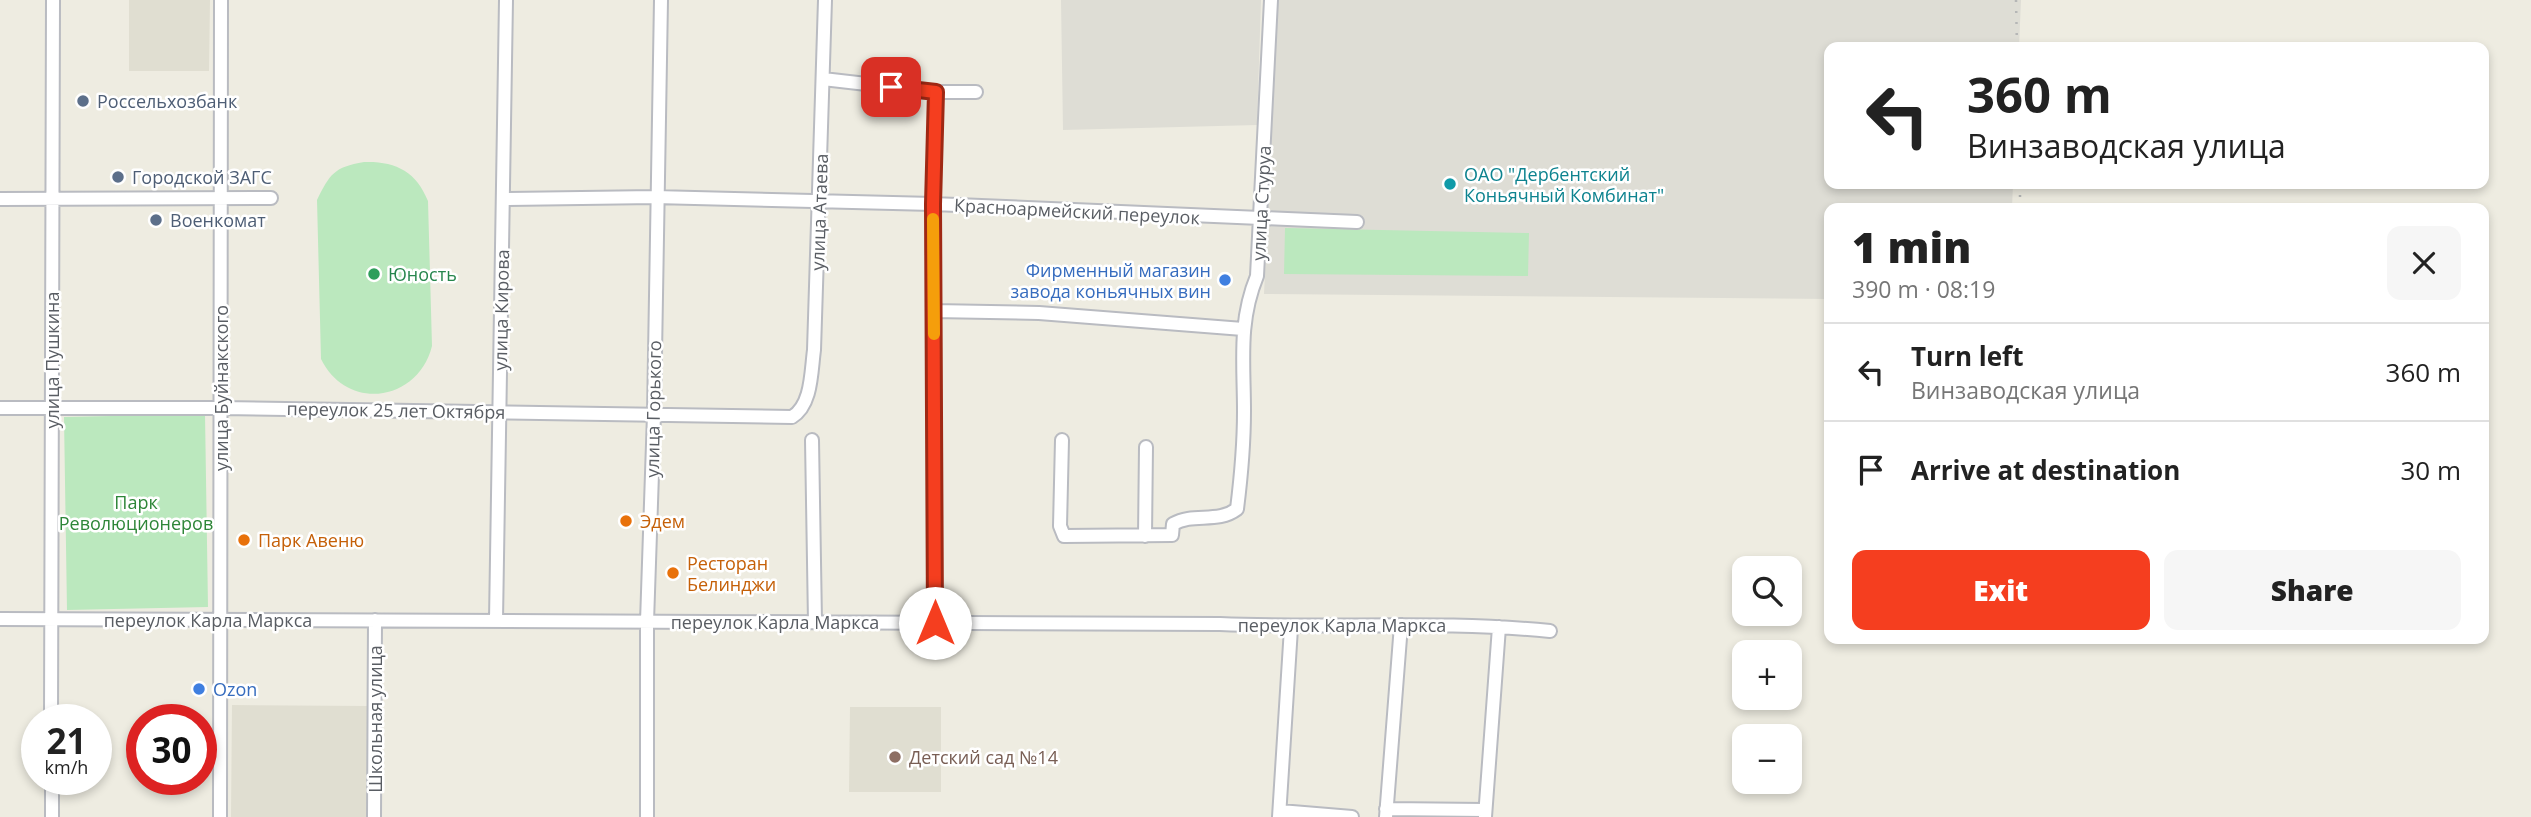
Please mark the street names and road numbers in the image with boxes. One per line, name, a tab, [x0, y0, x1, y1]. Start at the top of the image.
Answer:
street label: улица Стуруа	[1246, 145, 1276, 261]
street label: улица Атаева	[805, 153, 833, 271]
street label: Красноармейский переулок	[954, 193, 1201, 229]
street label: улица Кирова	[488, 249, 514, 371]
street label: улица Пушкина	[40, 292, 64, 428]
street label: улица Буйнакского	[209, 305, 233, 471]
street label: улица Горького	[640, 340, 666, 478]
street label: переулок 25 лет Октября	[286, 396, 506, 424]
street label: переулок Карла Маркса	[104, 608, 312, 632]
street label: переулок Карла Маркса	[671, 610, 879, 634]
street label: переулок Карла Маркса	[1238, 613, 1446, 637]
street label: Школьная улица	[363, 645, 387, 793]

